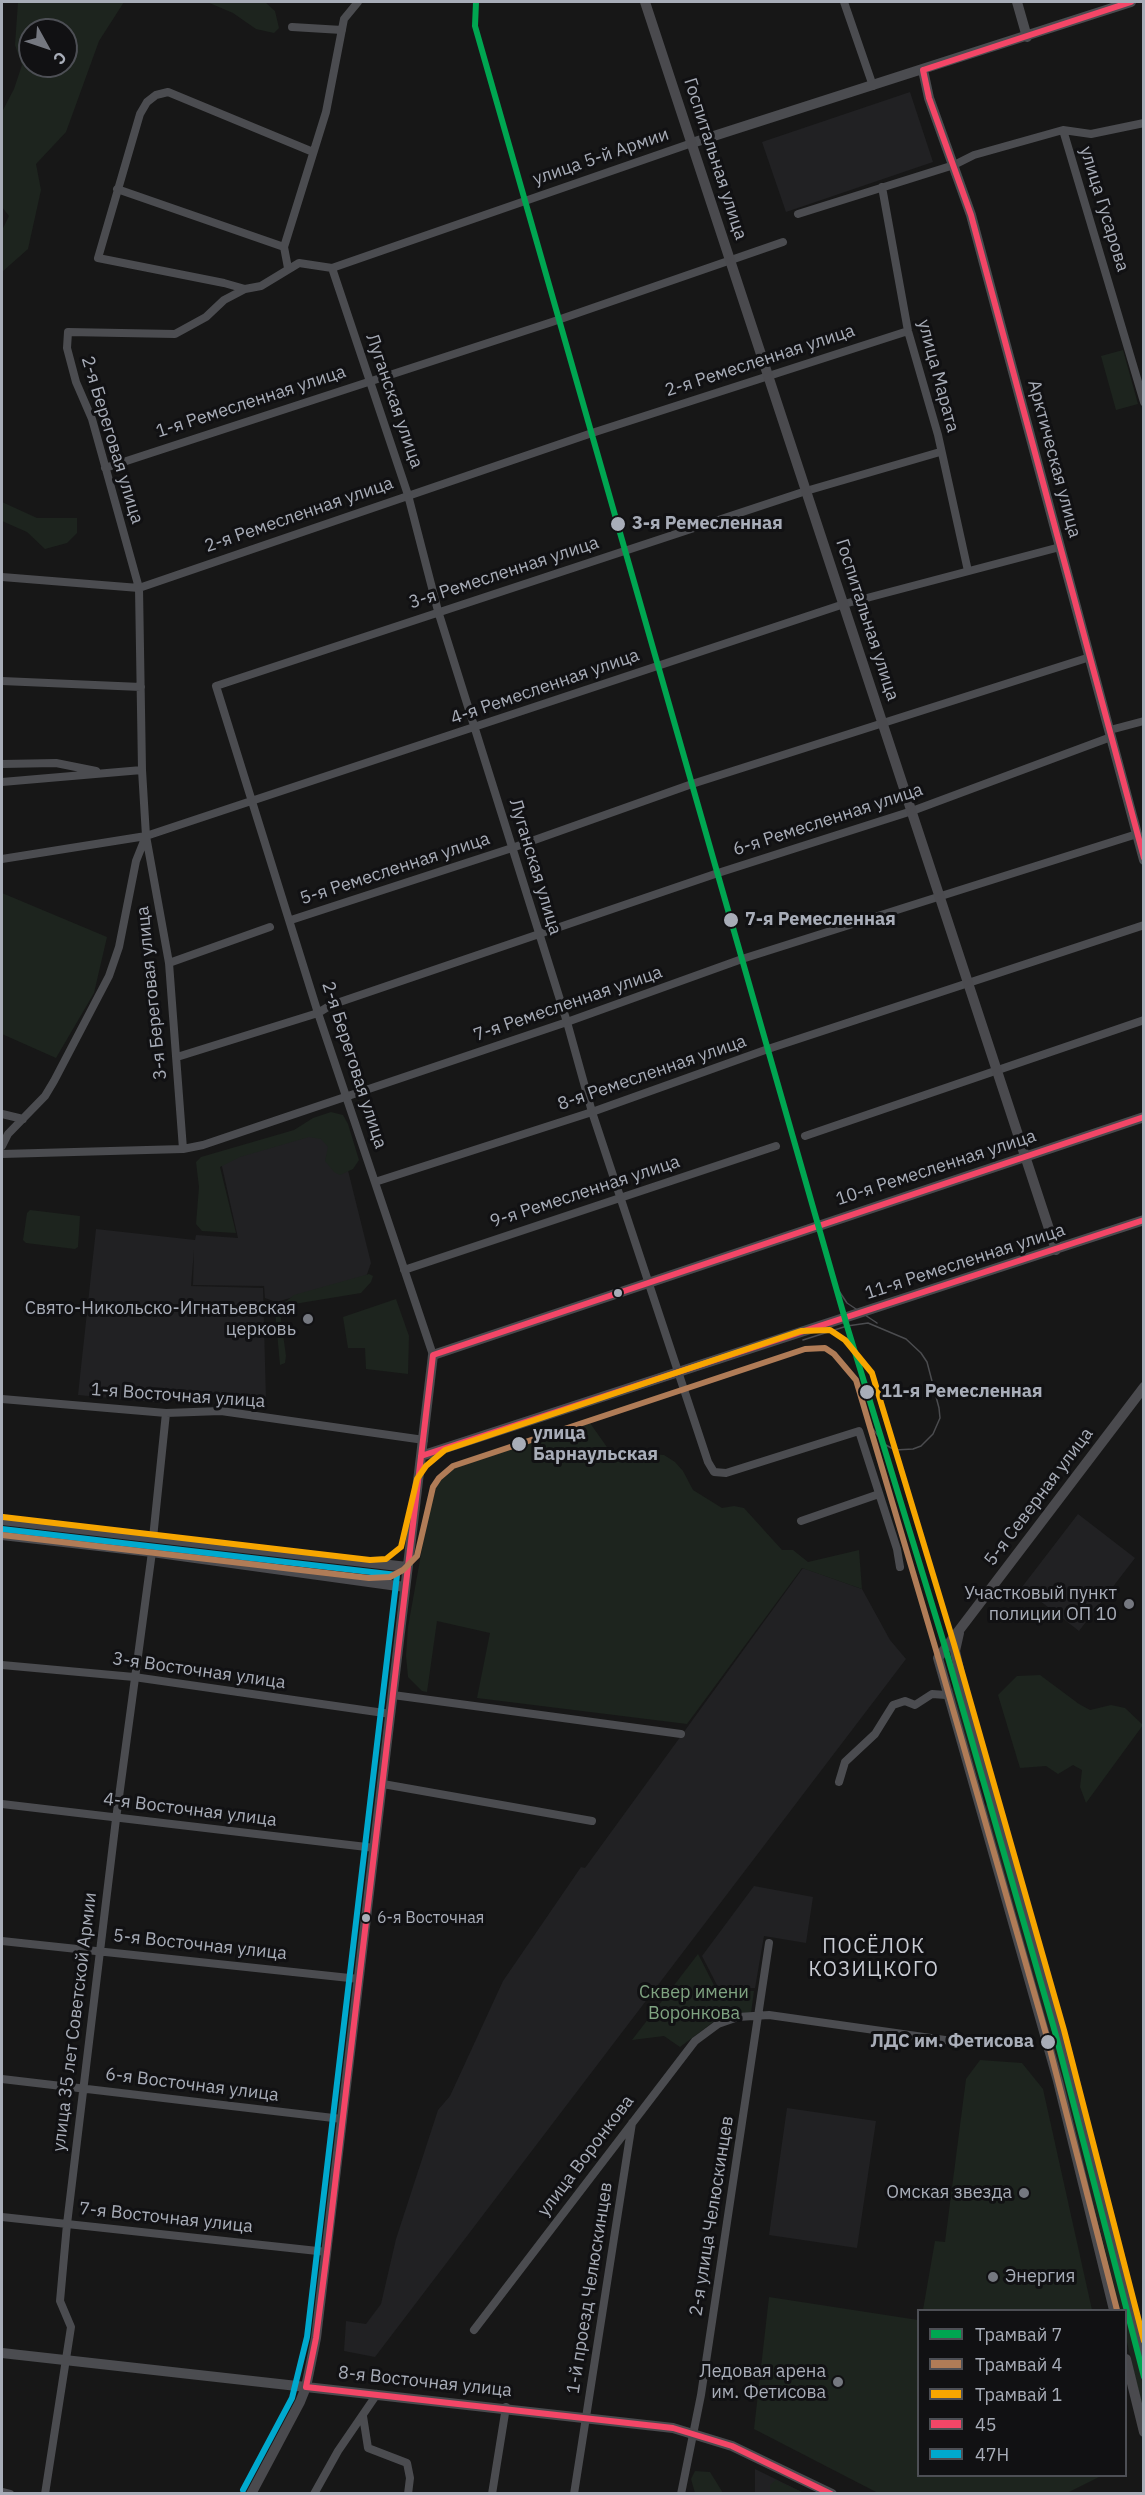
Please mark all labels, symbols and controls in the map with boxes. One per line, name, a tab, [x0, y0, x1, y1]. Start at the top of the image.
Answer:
north arrow	[18, 18, 78, 78]
text: С	[49, 48, 71, 69]
street label: Госпитальная улица	[679, 75, 751, 243]
street label: улица 5-й Армии	[530, 124, 672, 190]
street label: улица Гусарова	[1075, 144, 1133, 274]
street label: улица Марата	[913, 317, 963, 435]
street label: 2-я Ремесленная улица	[662, 320, 858, 402]
street label: Луганская улица	[361, 331, 427, 471]
street label: 2-я Береговая улица	[76, 353, 148, 527]
street label: 1-я Ремесленная улица	[153, 361, 349, 443]
street label: Арктическая улица	[1023, 378, 1085, 540]
street label: 2-я Ремесленная улица	[202, 473, 396, 557]
place label: 3-я Ремесленная	[632, 513, 783, 535]
marker: 3-я Ремесленная	[609, 515, 627, 533]
street label: 3-я Ремесленная улица	[406, 532, 602, 614]
street label: Госпитальная улица	[831, 536, 903, 704]
street label: 4-я Ремесленная улица	[448, 645, 642, 729]
street label: 6-я Ремесленная улица	[730, 779, 926, 861]
street label: Луганская улица	[504, 796, 566, 938]
street label: 5-я Ремесленная улица	[297, 828, 493, 910]
street label: 3-я Береговая улица	[132, 905, 172, 1081]
place label: 7-я Ремесленная	[745, 909, 896, 931]
marker: 7-я Ремесленная	[722, 911, 740, 929]
street label: 7-я Ремесленная улица	[471, 962, 665, 1046]
street label: 2-я Береговая улица	[317, 979, 391, 1151]
street label: 8-я Ремесленная улица	[555, 1031, 749, 1115]
street label: 10-я Ремесленная улица	[833, 1125, 1039, 1211]
street label: 9-я Ремесленная улица	[487, 1151, 683, 1233]
street label: 11-я Ремесленная улица	[862, 1219, 1068, 1305]
unlabelled marker	[612, 1287, 624, 1299]
place label: Свято-Никольско-Игнатьевская церковь	[25, 1298, 296, 1340]
marker: Свято-Никольско-Игнатьевская церковь	[301, 1312, 315, 1326]
street label: 1-я Восточная улица	[90, 1379, 266, 1413]
place label: 11-я Ремесленная	[881, 1381, 1043, 1403]
marker: 11-я Ремесленная	[858, 1383, 876, 1401]
place label: улица Барнаульская	[533, 1423, 658, 1466]
street label: 5-я Северная улица	[980, 1424, 1098, 1570]
marker: улица Барнаульская	[510, 1435, 528, 1453]
place label: Участковый пункт полиции ОП 10	[964, 1583, 1117, 1626]
marker: Участковый пункт полиции ОП 10	[1122, 1597, 1136, 1611]
street label: 3-я Восточная улица	[111, 1648, 287, 1694]
street label: 4-я Восточная улица	[102, 1789, 278, 1831]
street label: улица 35 лет Советской Армии	[48, 1891, 102, 2153]
place label: 6-я Восточная	[377, 1908, 484, 1928]
marker: 6-я Восточная	[360, 1912, 372, 1924]
street label: 5-я Восточная улица	[112, 1925, 288, 1965]
district label: ПОСЁЛОК КОЗИЦКОГО	[809, 1935, 939, 1982]
park label: Сквер имени Воронкова	[639, 1982, 749, 2024]
place label: ЛДС им. Фетисова	[870, 2031, 1034, 2053]
marker: ЛДС им. Фетисова	[1039, 2033, 1057, 2051]
street label: 6-я Восточная улица	[104, 2064, 280, 2106]
street label: улица Воронкова	[533, 2091, 639, 2221]
street label: 2-я улица Челюскинцев	[685, 2114, 739, 2318]
street label: 1-й проезд Челюскинцев	[563, 2181, 617, 2395]
place label: Омская звезда	[886, 2182, 1012, 2204]
marker: Омская звезда	[1017, 2186, 1031, 2200]
street label: 7-я Восточная улица	[78, 2198, 254, 2238]
place label: Энергия	[1005, 2266, 1075, 2288]
marker: Энергия	[986, 2270, 1000, 2284]
legend	[917, 2309, 1127, 2477]
text: Трамвай 7	[975, 2323, 1062, 2346]
text: Трамвай 4	[975, 2353, 1062, 2376]
place label: Ледовая арена им. Фетисова	[699, 2361, 826, 2404]
street label: 8-я Восточная улица	[337, 2362, 513, 2402]
marker: Ледовая арена им. Фетисова	[831, 2375, 845, 2389]
text: Трамвай 1	[975, 2383, 1062, 2406]
text: 45	[975, 2413, 997, 2436]
text: 47Н	[975, 2443, 1009, 2466]

